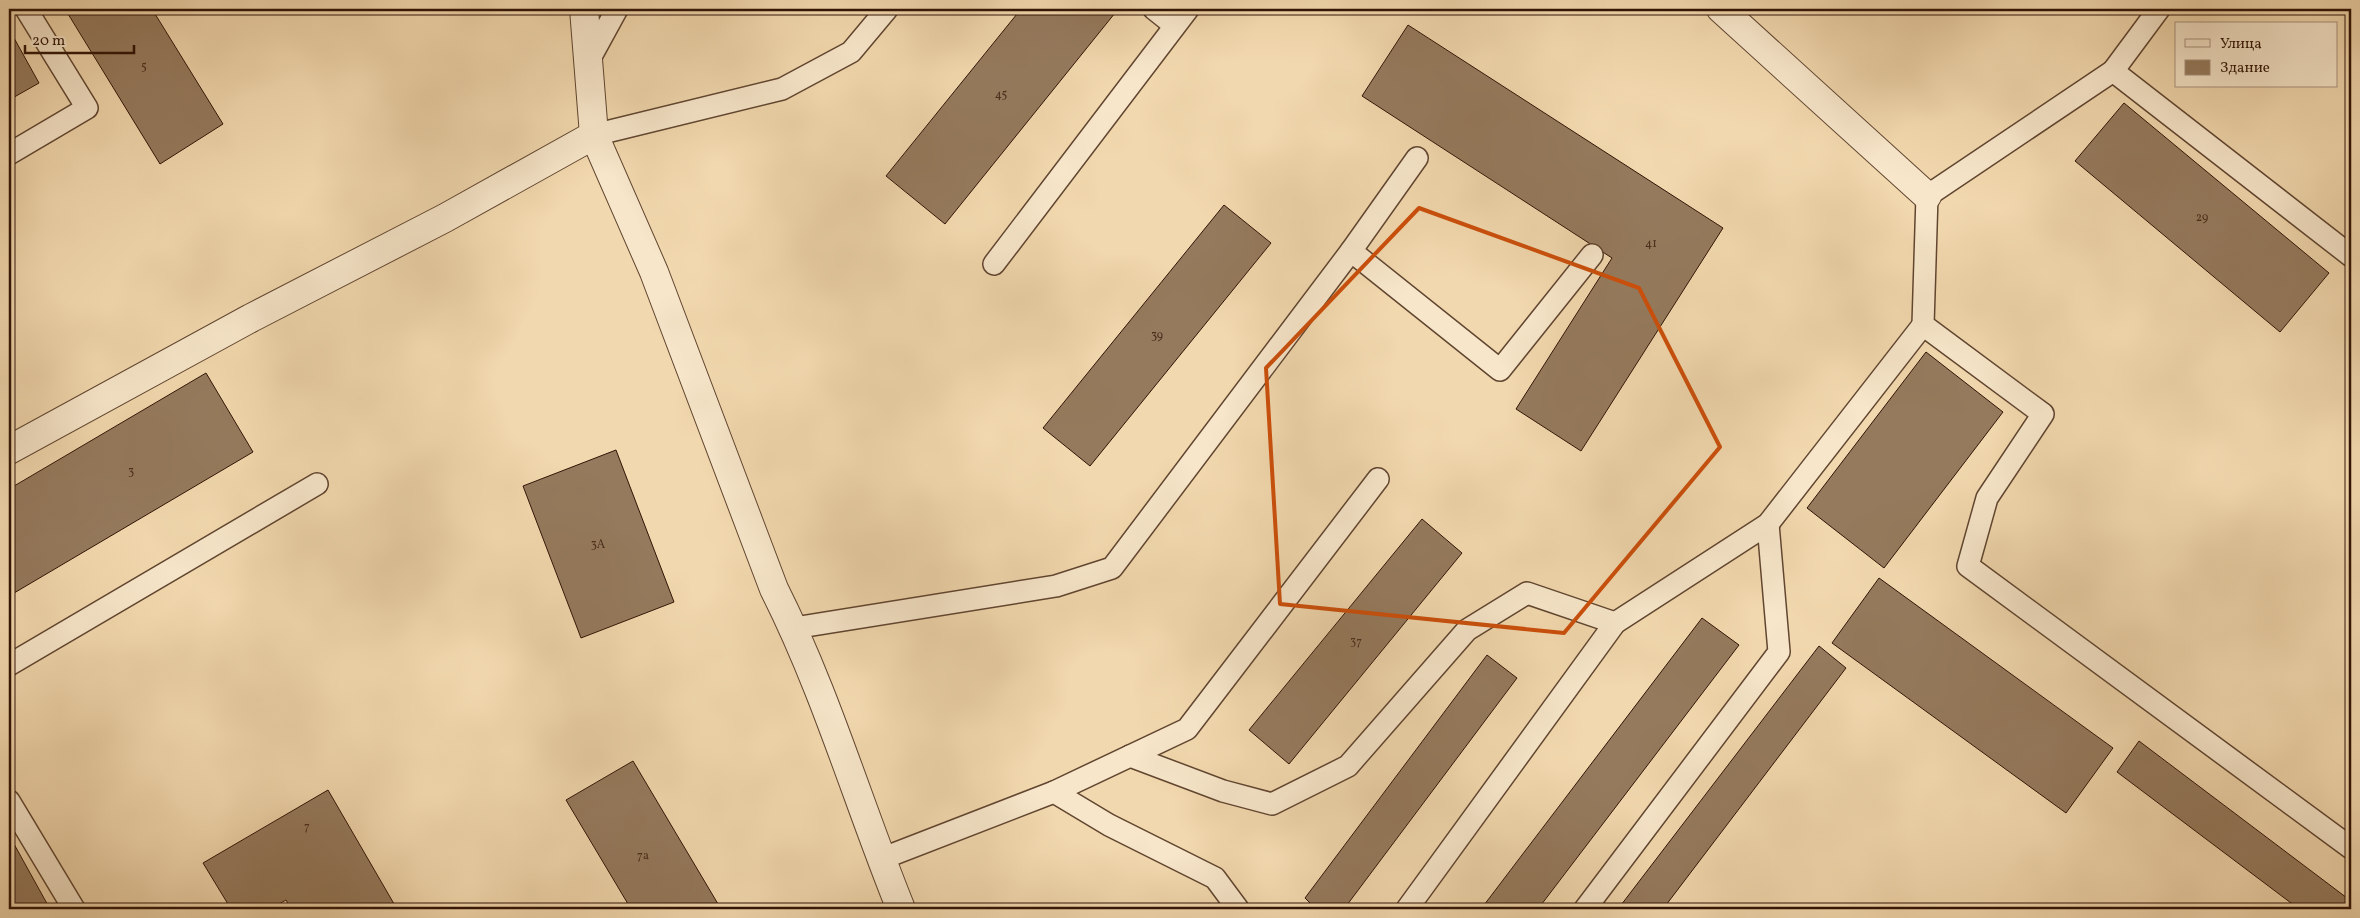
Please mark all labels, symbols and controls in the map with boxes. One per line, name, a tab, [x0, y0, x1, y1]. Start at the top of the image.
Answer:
scale bar	[25, 22, 134, 54]
legend	[2175, 22, 2338, 88]
text: 20 m	[32, 31, 65, 52]
text: Улица	[2220, 34, 2262, 55]
text: Здание	[2220, 58, 2270, 79]
house number: 5	[141, 59, 147, 75]
house number: 45	[995, 87, 1008, 103]
house number: 29	[2196, 210, 2208, 226]
house number: 41	[1645, 236, 1657, 252]
house number: 39	[1151, 328, 1163, 344]
house number: 3	[128, 464, 134, 480]
house number: 3А	[591, 537, 606, 553]
house number: 37	[1350, 634, 1362, 650]
house number: 7	[304, 819, 310, 835]
house number: 7а	[637, 848, 649, 864]

